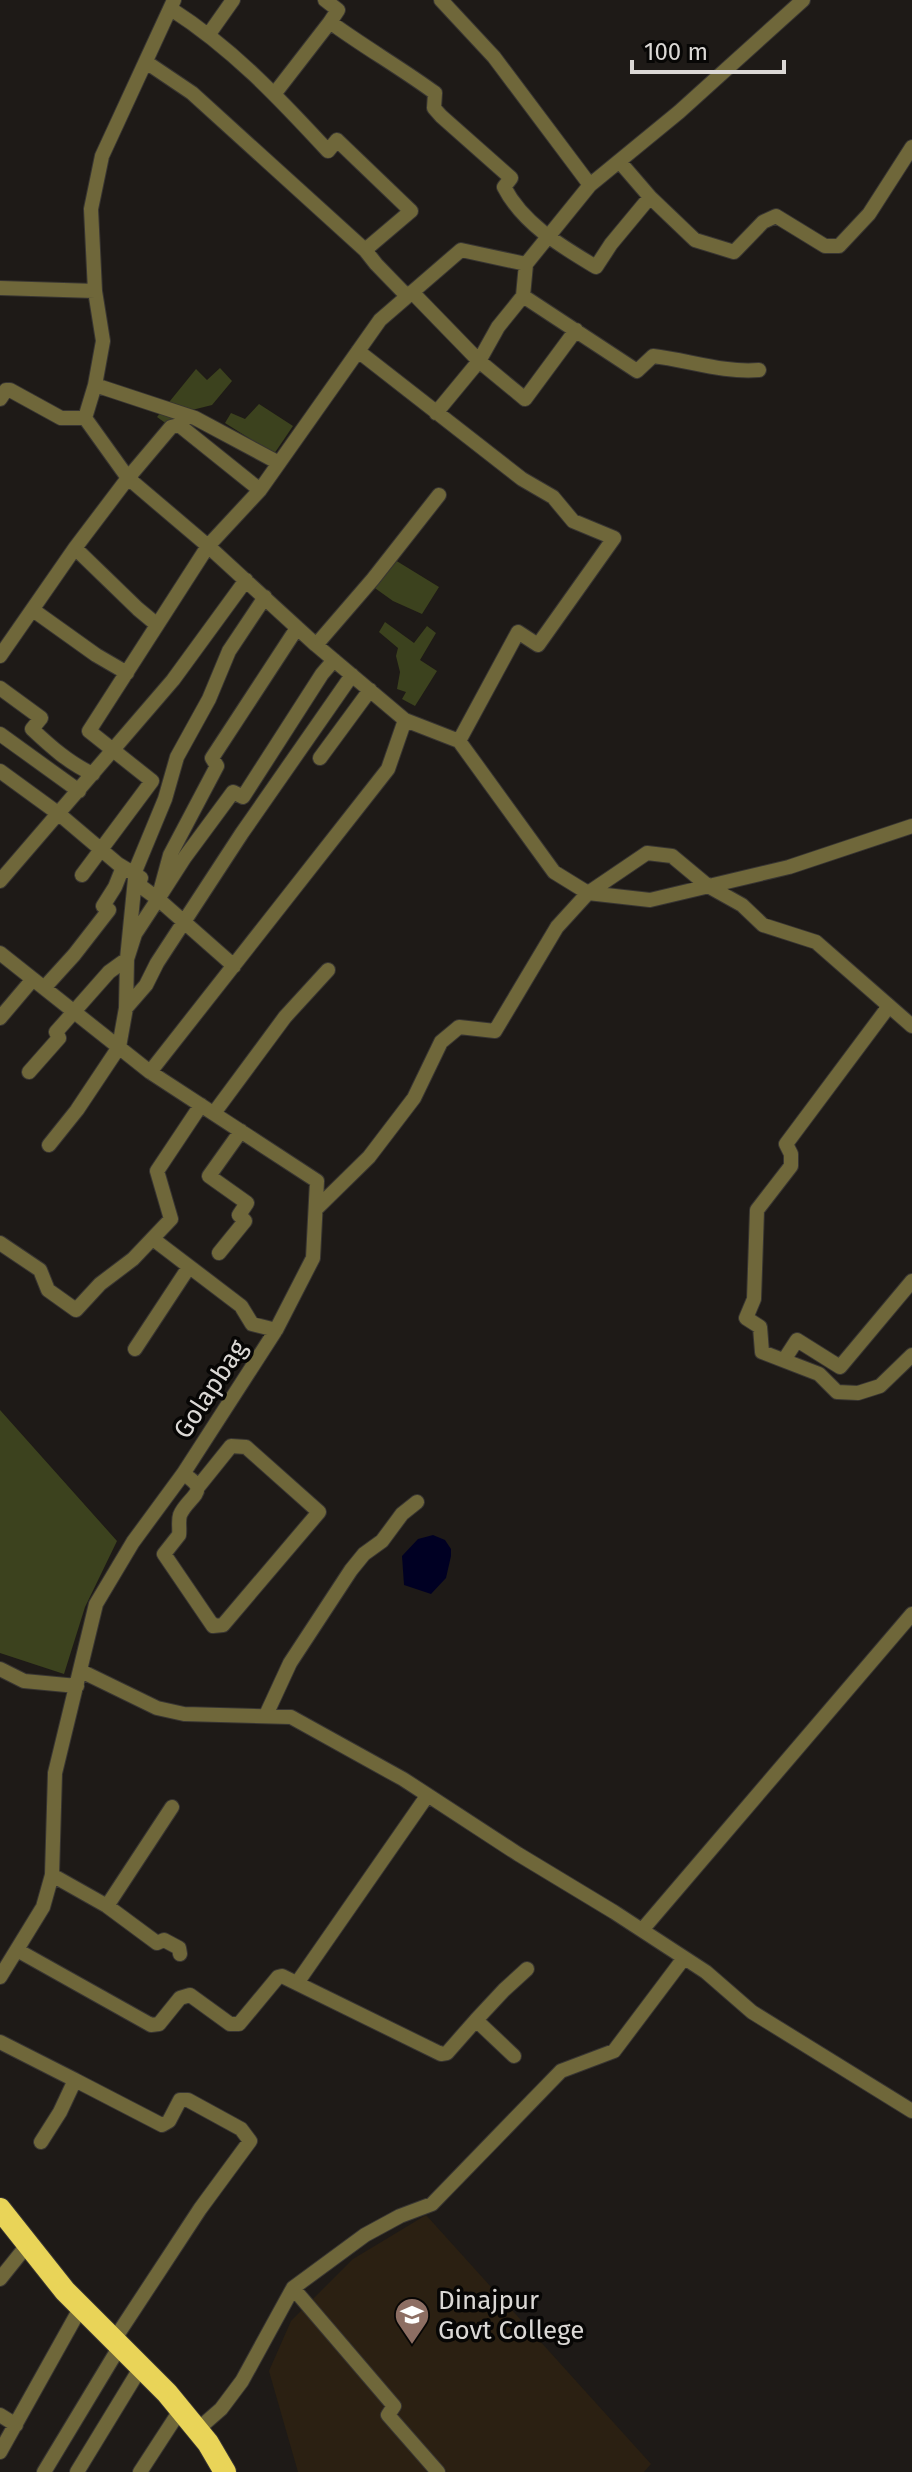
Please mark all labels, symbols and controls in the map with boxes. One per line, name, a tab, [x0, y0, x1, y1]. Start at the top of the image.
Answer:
scale bar	[632, 24, 784, 74]
text: 100 m	[644, 38, 708, 66]
street label: Golapbag	[167, 1334, 254, 1444]
place label: Dinajpur Govt College	[438, 2285, 584, 2346]
school or university icon: Dinajpur Govt College	[393, 2296, 431, 2346]

